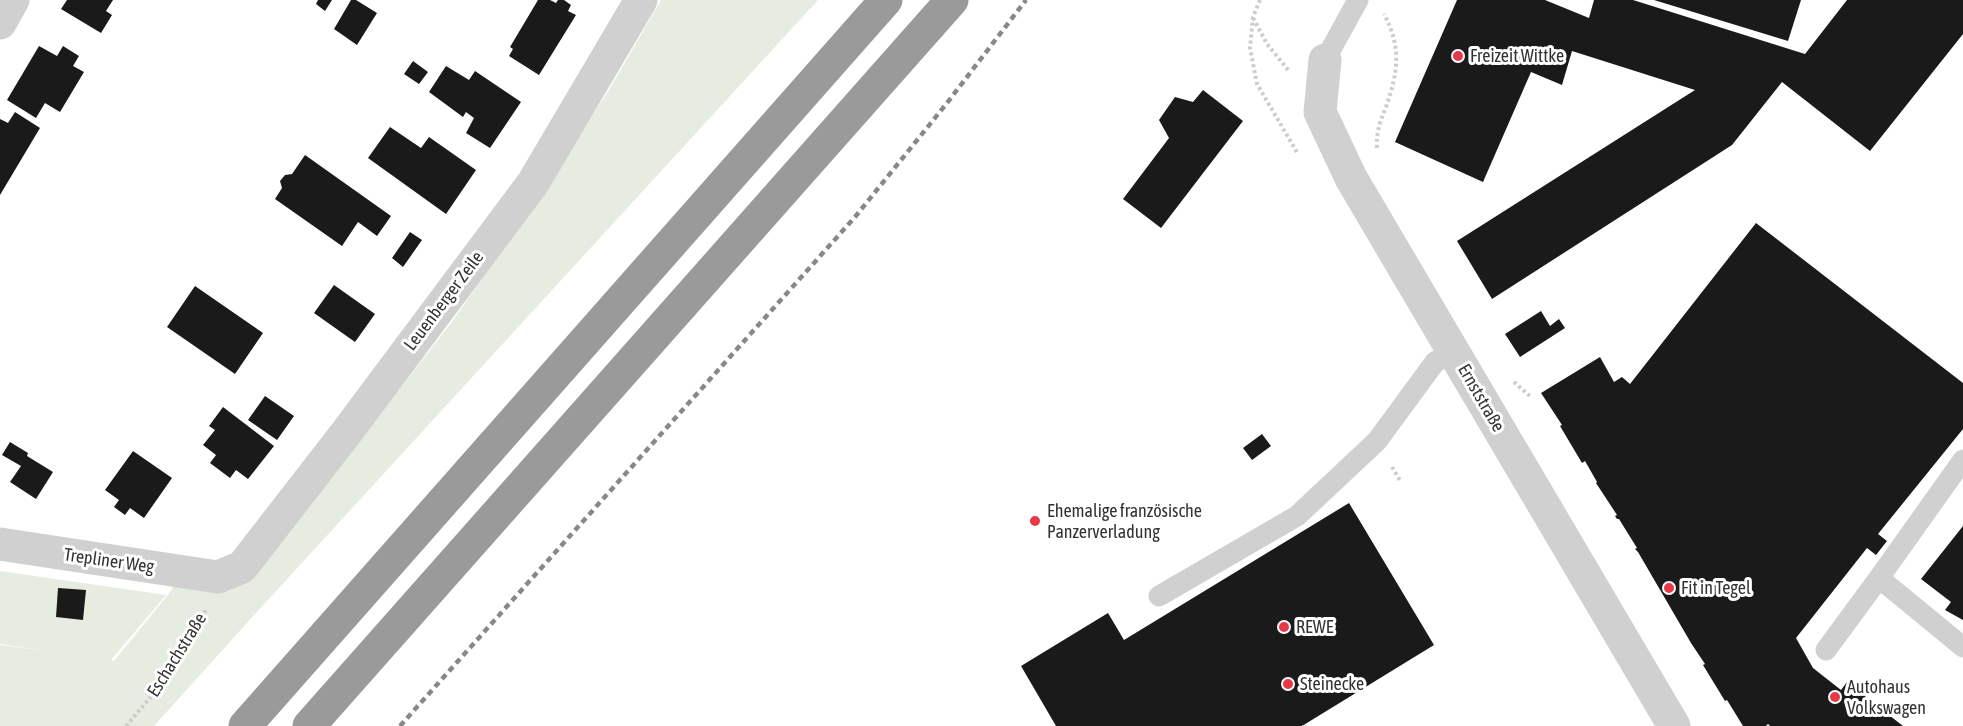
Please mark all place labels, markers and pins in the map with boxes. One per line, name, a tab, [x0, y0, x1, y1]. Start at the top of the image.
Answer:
place label: Freizeit Wittke	[1470, 45, 1564, 67]
marker: Freizeit Wittke	[1451, 49, 1465, 63]
place label: Ehemalige französische Panzerverladung	[1047, 500, 1202, 542]
marker: Ehemalige französische Panzerverladung	[1028, 514, 1042, 528]
place label: Fit in Tegel	[1681, 577, 1751, 599]
marker: Fit in Tegel	[1662, 581, 1676, 595]
place label: REWE	[1296, 616, 1333, 638]
marker: REWE	[1277, 620, 1291, 634]
place label: Steinecke	[1300, 673, 1364, 695]
place label: Autohaus Volkswagen	[1847, 676, 1926, 718]
marker: Steinecke	[1281, 677, 1295, 691]
marker: Autohaus Volkswagen	[1828, 690, 1842, 704]

